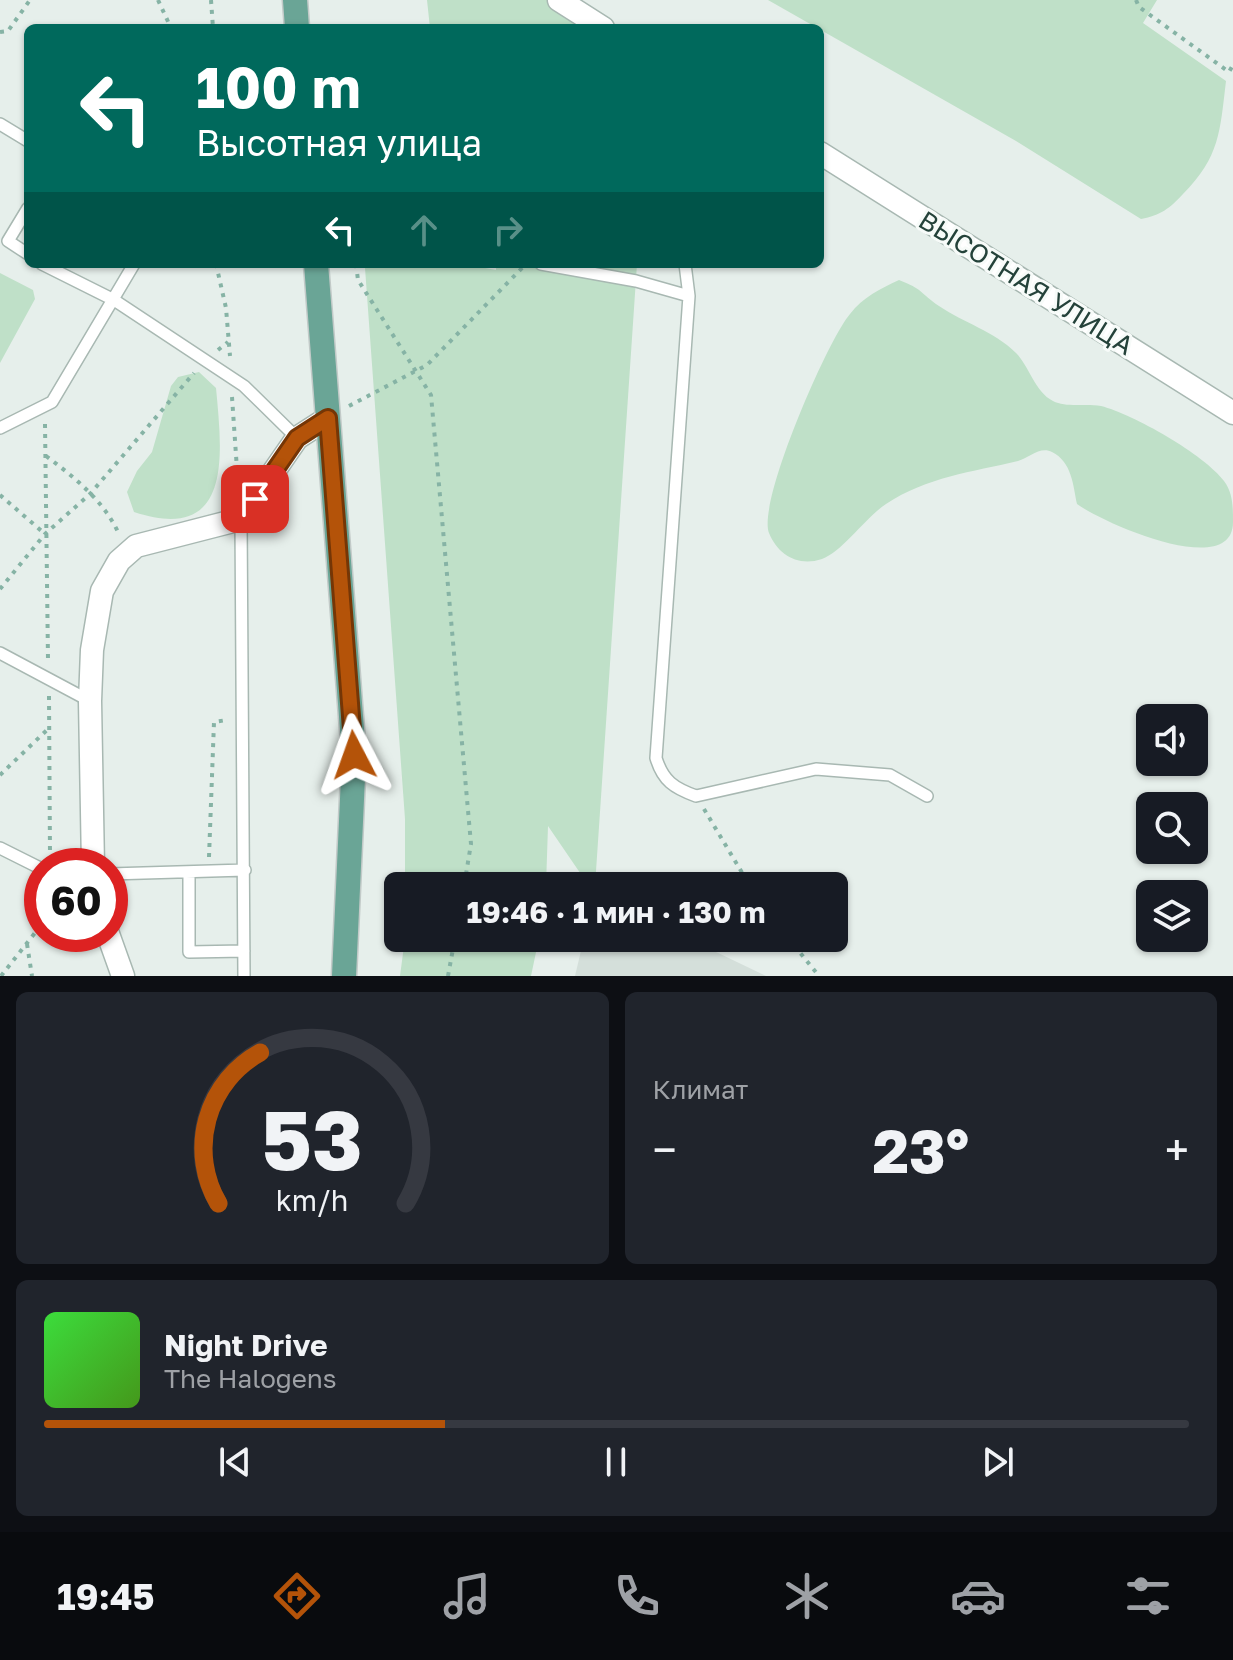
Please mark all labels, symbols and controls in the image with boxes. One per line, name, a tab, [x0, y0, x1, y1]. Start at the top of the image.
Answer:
text: 100 m	[196, 53, 361, 120]
icon: left	[64, 56, 168, 160]
text: Высотная улица	[196, 121, 482, 164]
street label: ВЫСОТНАЯ УЛИЦА	[913, 204, 1139, 361]
icon: left	[318, 208, 362, 252]
icon: ahead	[402, 208, 446, 252]
icon: right	[486, 208, 530, 252]
pin	[221, 465, 289, 533]
icon: arrive	[233, 477, 277, 521]
map controls	[1136, 704, 1208, 952]
button: sound	[1136, 704, 1208, 776]
position arrow	[312, 713, 396, 797]
button: search	[1136, 792, 1208, 864]
speed limit sign: 60	[24, 848, 128, 952]
button: layers	[1136, 880, 1208, 952]
text: 19:46 · 1 мин · 130 m	[466, 894, 766, 930]
text: Климат	[653, 1074, 748, 1105]
text: 53	[262, 1088, 363, 1188]
text: 23°	[872, 1114, 969, 1186]
text: −	[653, 1123, 677, 1176]
text: +	[1165, 1123, 1189, 1176]
text: km/h	[276, 1183, 349, 1217]
text: Night Drive	[164, 1327, 328, 1363]
text: The Halogens	[164, 1363, 337, 1394]
icon: previous	[213, 1440, 257, 1484]
icon: pause	[594, 1440, 638, 1484]
icon: next	[976, 1440, 1020, 1484]
icon: directions	[269, 1568, 325, 1624]
icon: music	[439, 1568, 495, 1624]
icon: phone	[609, 1568, 665, 1624]
icon: climate	[779, 1568, 835, 1624]
icon: car	[950, 1568, 1006, 1624]
icon: filters	[1120, 1568, 1176, 1624]
text: 19:45	[57, 1575, 155, 1618]

